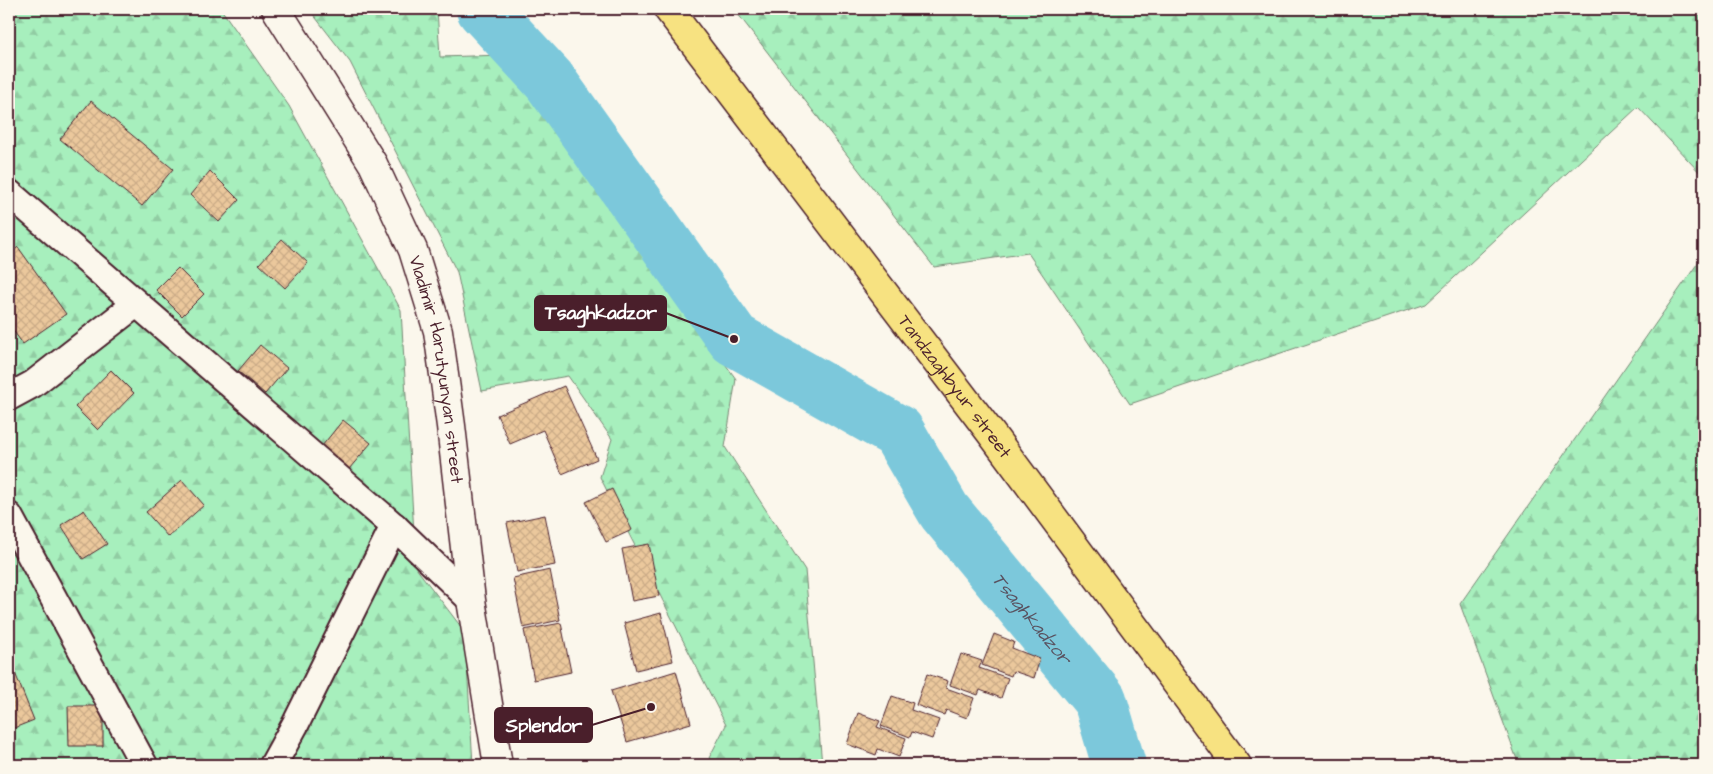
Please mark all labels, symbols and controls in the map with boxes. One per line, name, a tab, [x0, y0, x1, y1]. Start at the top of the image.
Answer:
street label: Vladimir Harutyunyan street	[402, 252, 470, 485]
callout: Tsaghkadzor	[535, 296, 666, 330]
text: Tsaghkadzor	[544, 300, 657, 328]
street label: Tandzaghbyur street	[892, 310, 1018, 464]
water label: Tsaghkadzor	[985, 567, 1079, 673]
callout: Splendor	[495, 708, 592, 742]
text: Splendor	[505, 713, 583, 740]

